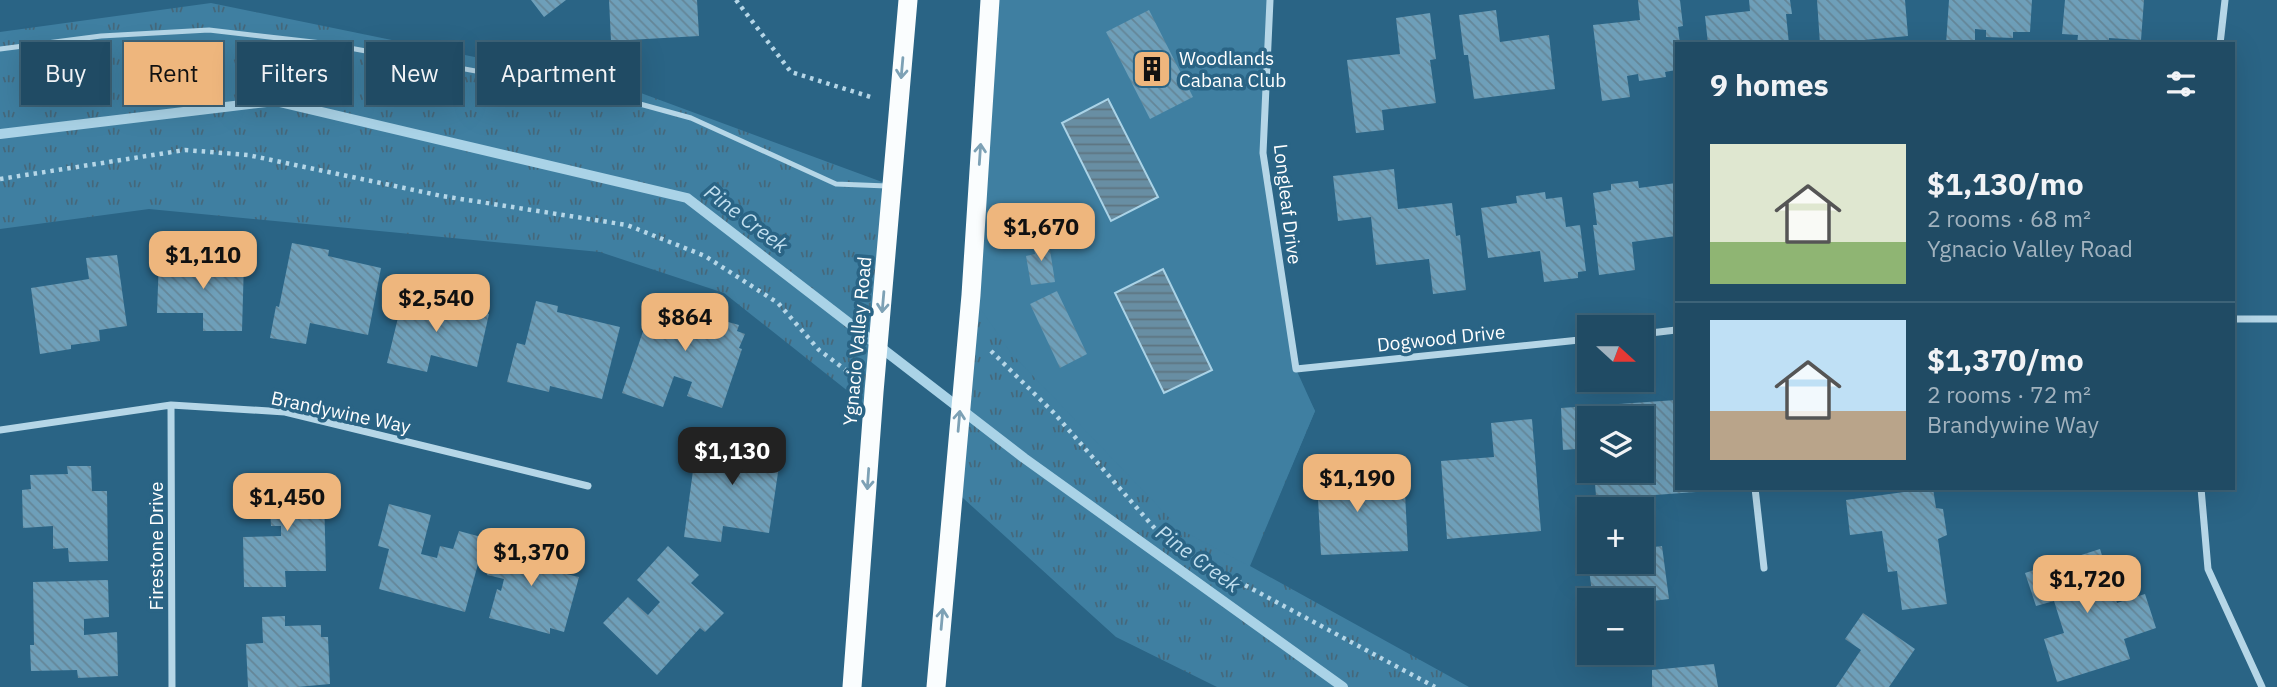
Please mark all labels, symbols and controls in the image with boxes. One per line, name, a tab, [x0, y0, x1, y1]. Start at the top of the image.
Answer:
chip: Buy	[21, 42, 110, 105]
chip: Rent	[124, 42, 223, 105]
chip: Filters	[237, 42, 352, 105]
chip: New	[366, 42, 463, 105]
chip: Apartment	[477, 42, 640, 105]
place label: Woodlands Cabana Club	[1179, 46, 1286, 92]
building icon: Woodlands Cabana Club	[1131, 48, 1173, 90]
one-way arrow	[895, 56, 908, 79]
text: 9 homes	[1710, 65, 1829, 104]
icon: filters	[2162, 65, 2200, 103]
street label: Longleaf Drive	[1269, 142, 1307, 266]
one-way arrow	[974, 143, 987, 165]
text: $1,130/mo	[1927, 164, 2084, 203]
icon: home	[1766, 172, 1850, 256]
water label: Pine Creek	[699, 178, 795, 260]
text: 2 rooms · 68 m²	[1927, 203, 2091, 233]
pin: $1,670	[984, 204, 1098, 263]
text: $1,670	[1003, 211, 1079, 241]
pin: $1,110	[146, 232, 260, 291]
text: Ygnacio Valley Road	[1927, 233, 2133, 263]
text: $1,110	[165, 239, 241, 269]
street label: Ygnacio Valley Road	[838, 255, 876, 427]
pin: $2,540	[379, 274, 493, 334]
text: $2,540	[398, 282, 474, 312]
one-way arrow	[876, 291, 889, 313]
pin: $864	[644, 294, 726, 353]
text: $864	[657, 301, 713, 331]
north arrow	[1577, 315, 1654, 392]
map controls	[1577, 315, 1654, 665]
street label: Dogwood Drive	[1376, 319, 1506, 357]
text: $1,370/mo	[1927, 340, 2084, 379]
icon: home	[1766, 348, 1850, 432]
text: 2 rooms · 72 m²	[1927, 379, 2091, 409]
street label: Brandywine Way	[269, 385, 413, 439]
button: layers	[1577, 406, 1654, 483]
text: Brandywine Way	[1927, 409, 2099, 439]
one-way arrow	[953, 411, 966, 433]
pin: $1,130	[675, 428, 789, 487]
text: $1,130	[694, 435, 770, 465]
pin: $1,190	[1300, 454, 1414, 514]
text: $1,190	[1319, 462, 1395, 492]
one-way arrow	[861, 468, 874, 491]
pin: $1,450	[230, 474, 344, 533]
text: $1,450	[249, 481, 325, 511]
street label: Firestone Drive	[144, 482, 168, 610]
button: +	[1577, 497, 1654, 574]
water label: Pine Creek	[1151, 518, 1247, 599]
pin: $1,370	[474, 528, 588, 588]
text: $1,370	[493, 536, 569, 566]
pin: $1,720	[2030, 556, 2144, 615]
text: $1,720	[2049, 563, 2125, 593]
button: −	[1577, 588, 1654, 665]
one-way arrow	[936, 608, 949, 631]

